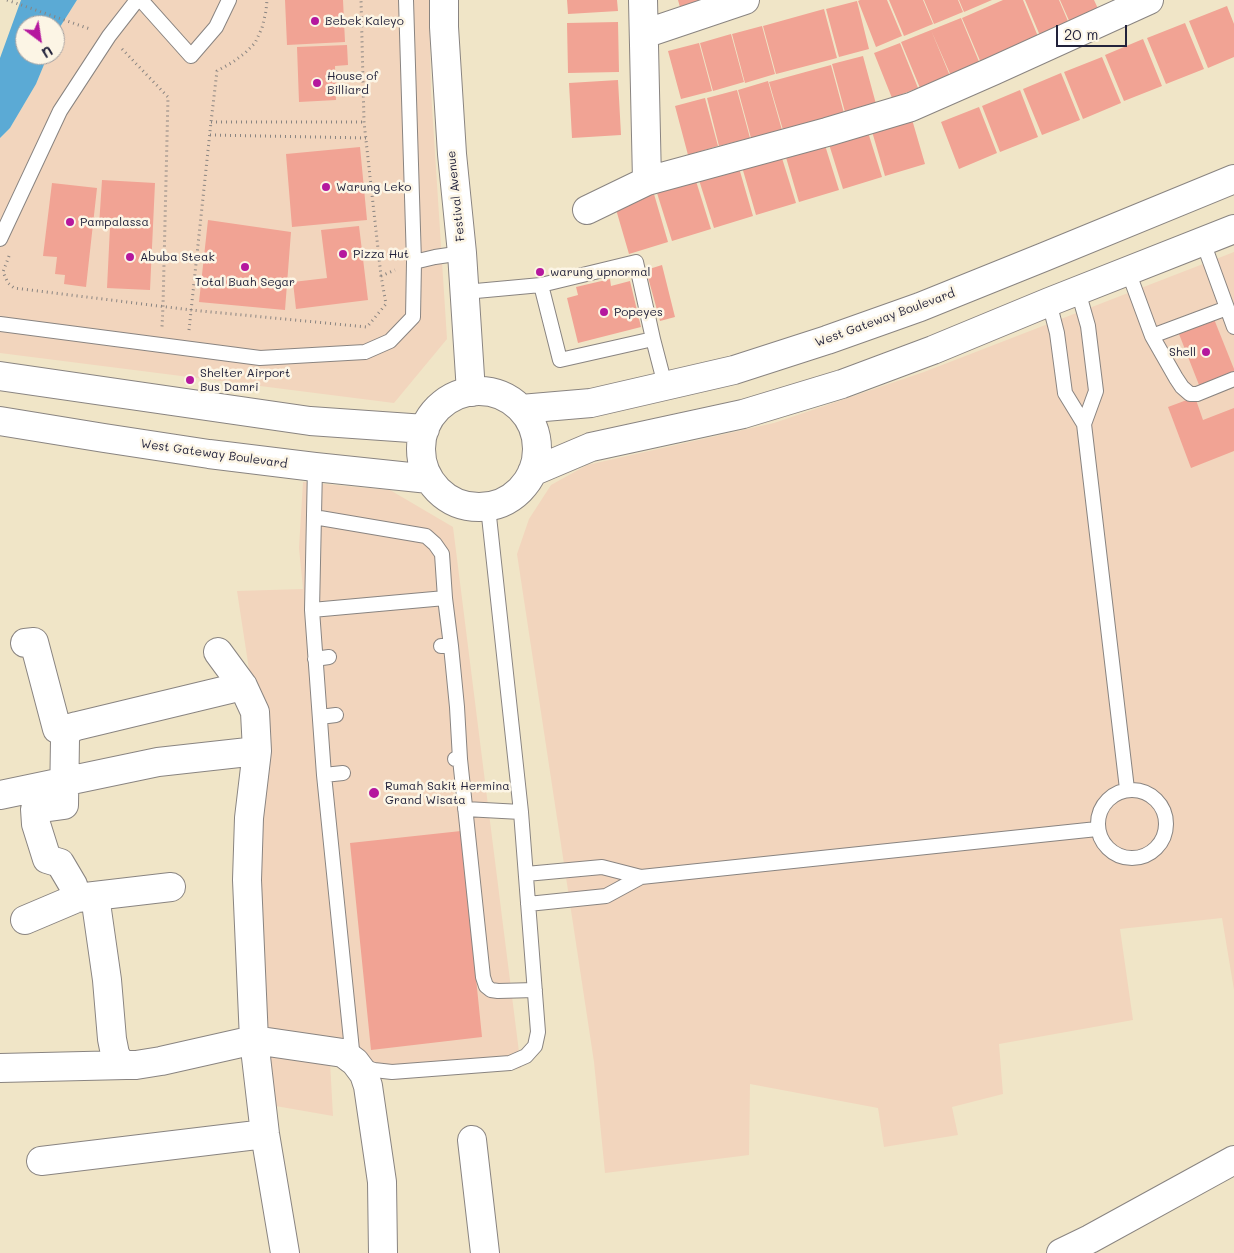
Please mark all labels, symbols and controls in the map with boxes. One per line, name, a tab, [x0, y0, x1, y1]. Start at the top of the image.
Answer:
place label: Bebek Kaleyo	[325, 14, 404, 28]
north arrow	[15, 15, 65, 65]
marker: Bebek Kaleyo	[309, 15, 321, 27]
scale bar	[1059, 15, 1130, 47]
text: 20 m	[1064, 24, 1098, 44]
text: U	[38, 42, 57, 63]
place label: House of Billiard	[327, 69, 378, 97]
marker: House of Billiard	[311, 77, 323, 89]
street label: Festival Avenue	[444, 150, 468, 242]
place label: Warung Leko	[336, 180, 411, 194]
marker: Warung Leko	[320, 181, 332, 193]
place label: Pampalassa	[80, 215, 149, 229]
marker: Pampalassa	[64, 216, 76, 228]
place label: Pizza Hut	[353, 247, 409, 261]
marker: Pizza Hut	[337, 248, 349, 260]
place label: Abuba Steak	[140, 250, 215, 264]
marker: Abuba Steak	[124, 251, 136, 263]
marker: Total Buah Segar	[239, 261, 251, 273]
place label: warung upnormal	[550, 265, 651, 279]
marker: warung upnormal	[534, 266, 546, 278]
place label: Total Buah Segar	[195, 275, 295, 289]
street label: West Gateway Boulevard	[813, 286, 957, 350]
place label: Popeyes	[614, 305, 663, 319]
marker: Popeyes	[598, 306, 610, 318]
place label: Shell	[1169, 345, 1196, 359]
marker: Shell	[1200, 346, 1212, 358]
place label: Shelter Airport Bus Damri	[200, 366, 290, 394]
marker: Shelter Airport Bus Damri	[184, 374, 196, 386]
street label: West Gateway Boulevard	[140, 437, 288, 471]
place label: Rumah Sakit Hermina Grand Wisata	[385, 779, 510, 807]
marker: Rumah Sakit Hermina Grand Wisata	[367, 786, 381, 800]

